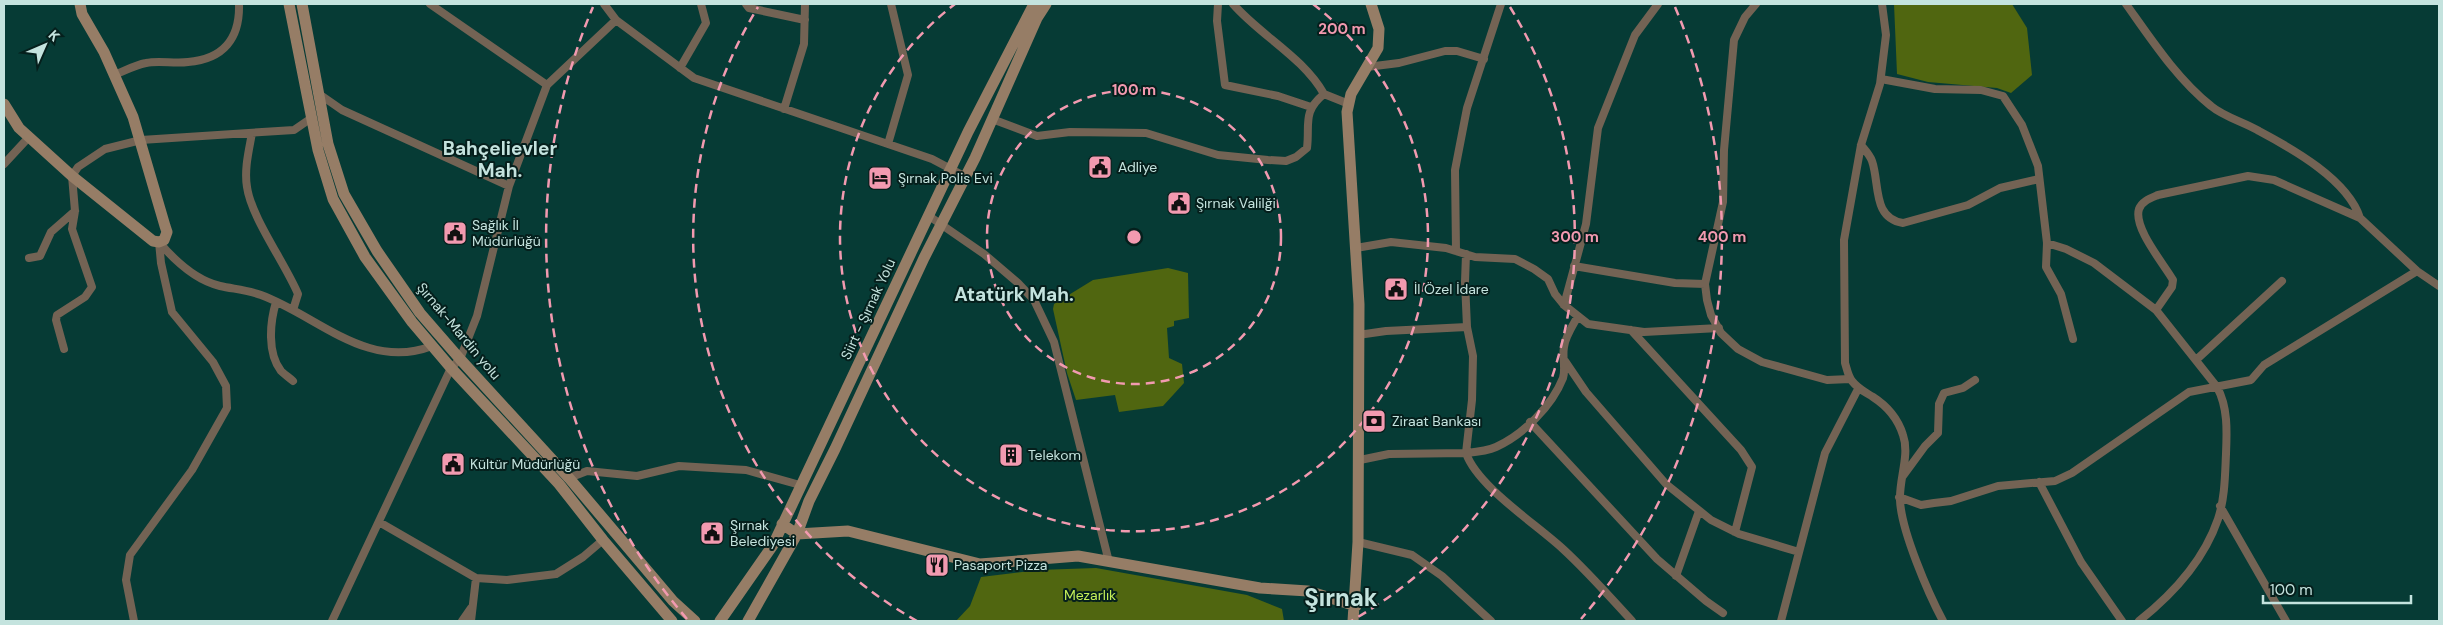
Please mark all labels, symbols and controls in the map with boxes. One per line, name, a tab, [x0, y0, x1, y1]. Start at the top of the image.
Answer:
text: 200 m	[1318, 19, 1366, 39]
north arrow	[20, 20, 70, 70]
text: K	[45, 26, 64, 45]
text: 100 m	[1112, 80, 1156, 100]
district label: Bahçelievler Mah.	[443, 136, 557, 183]
public building icon: Adliye	[1087, 154, 1113, 180]
place label: Adliye	[1118, 158, 1157, 176]
hotel icon: Şırnak Polis Evi	[867, 165, 893, 191]
place label: Şırnak Polis Evi	[898, 169, 993, 187]
public building icon: Şırnak Valilği	[1166, 190, 1192, 216]
place label: Şırnak Valilği	[1196, 194, 1276, 212]
place label: Sağlık İl Müdürlüğü	[472, 216, 541, 250]
public building icon: Sağlık İl Müdürlüğü	[442, 220, 468, 246]
text: 300 m	[1551, 227, 1599, 247]
text: 400 m	[1698, 227, 1746, 247]
centre of rings	[1125, 228, 1143, 246]
street label: Siirt - Şırnak Yolu	[837, 255, 899, 363]
public building icon: İl Özel İdare	[1383, 276, 1409, 302]
street label: Şırnak-Mardin yolu	[413, 279, 505, 383]
place label: İl Özel İdare	[1414, 280, 1489, 298]
district label: Atatürk Mah.	[954, 282, 1074, 307]
bank icon: Ziraat Bankası	[1361, 408, 1387, 434]
place label: Ziraat Bankası	[1392, 412, 1481, 430]
building icon: Telekom	[998, 442, 1024, 468]
place label: Telekom	[1028, 446, 1081, 464]
public building icon: Kültür Müdürlüğü	[440, 451, 466, 477]
place label: Kültür Müdürlüğü	[470, 455, 580, 473]
place label: Şırnak Belediyesi	[730, 516, 795, 550]
public building icon: Şırnak Belediyesi	[699, 520, 725, 546]
restaurant icon: Pasaport Pizza	[924, 552, 950, 578]
place label: Pasaport Pizza	[954, 556, 1047, 574]
scale bar	[2263, 572, 2410, 604]
text: 100 m	[2270, 580, 2313, 600]
district label: Şırnak	[1304, 582, 1378, 613]
park label: Mezarlık	[1064, 586, 1116, 604]

